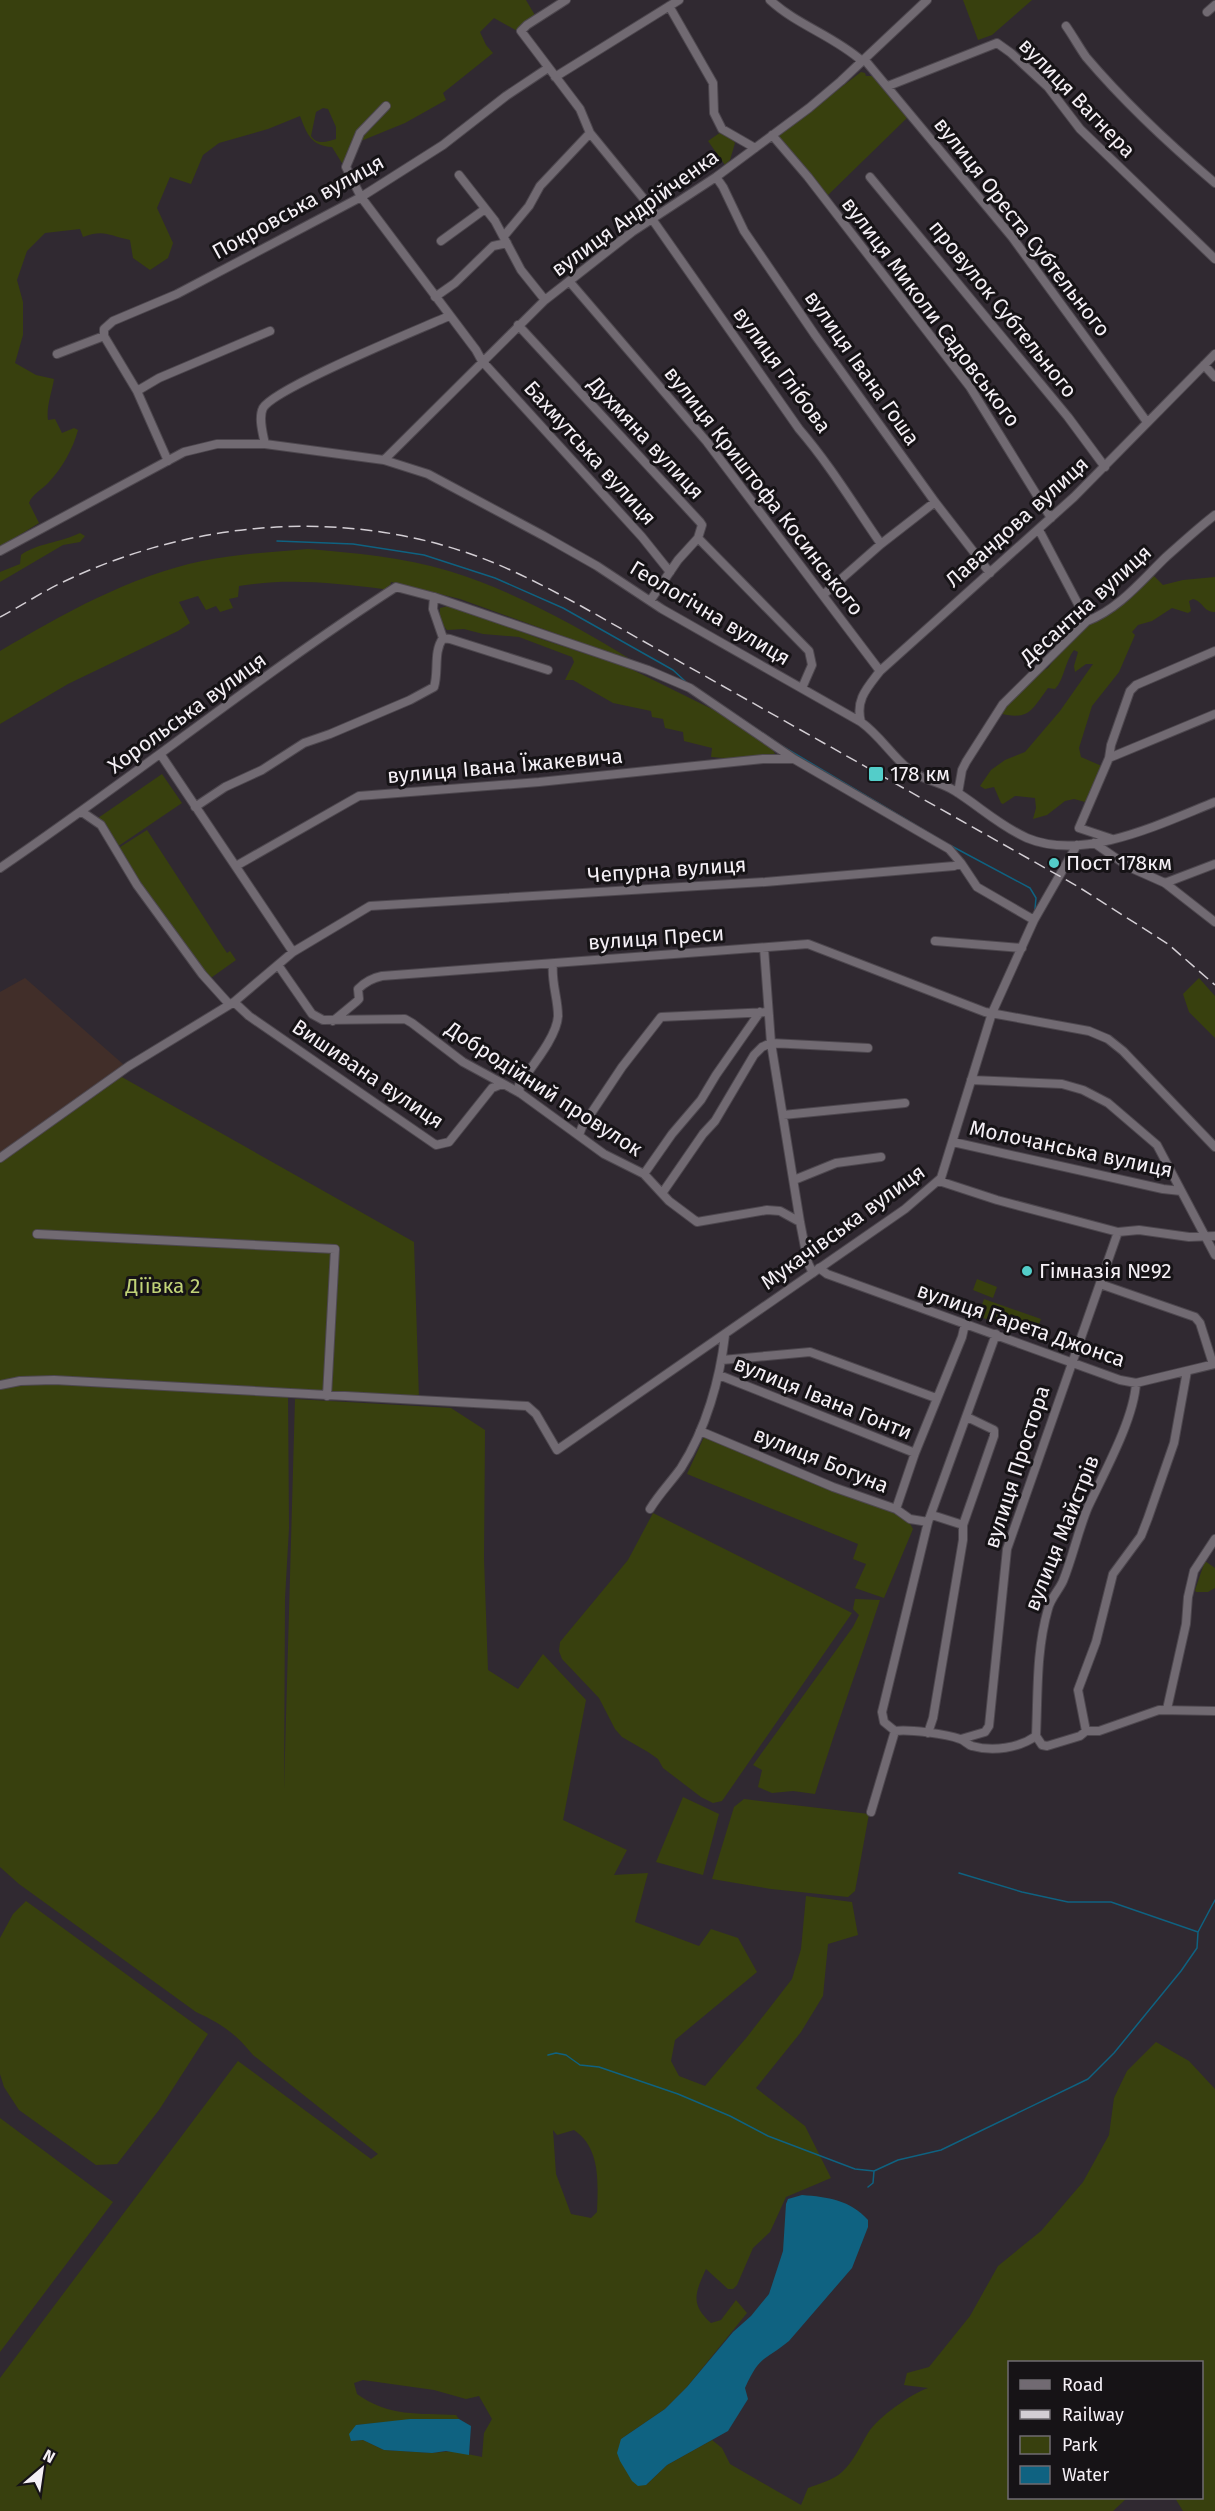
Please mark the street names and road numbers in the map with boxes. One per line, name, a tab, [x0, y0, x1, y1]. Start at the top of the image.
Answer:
street label: вулиця Вагнера	[1013, 33, 1141, 163]
street label: вулиця Ореста Субтельного	[928, 112, 1116, 342]
street label: вулиця Андрійченка	[546, 144, 724, 282]
street label: Покровська вулиця	[208, 149, 388, 265]
street label: вулиця Миколи Садовського	[836, 192, 1026, 432]
street label: провулок Субтельного	[923, 215, 1083, 403]
street label: вулиця Івана Гоша	[799, 285, 925, 451]
street label: вулиця Глібова	[727, 302, 837, 438]
street label: вулиця Криштофа Косинського	[659, 361, 869, 621]
street label: Духмяна вулиця	[582, 370, 710, 505]
street label: Бахмутська вулиця	[518, 375, 662, 531]
street label: Лавандова вулиця	[940, 451, 1094, 593]
street label: Десантна вулиця	[1014, 539, 1157, 671]
street label: Геологічна вулиця	[625, 555, 795, 671]
street label: Хорольська вулиця	[103, 647, 271, 779]
street label: вулиця Івана Їжакевича	[386, 743, 624, 789]
street label: Чепурна вулиця	[587, 851, 747, 889]
street label: вулиця Преси	[587, 920, 725, 956]
street label: Вишивана вулиця	[287, 1014, 449, 1134]
street label: Добродійний провулок	[440, 1015, 647, 1162]
street label: Молочанська вулиця	[967, 1115, 1175, 1183]
street label: Мукачівська вулиця	[756, 1159, 930, 1295]
street label: вулиця Гарета Джонса	[913, 1277, 1129, 1373]
street label: вулиця Івана Гонти	[730, 1350, 916, 1446]
street label: вулиця Простора	[978, 1382, 1056, 1552]
street label: вулиця Богуна	[750, 1421, 892, 1499]
street label: вулиця Майстрів	[1019, 1451, 1105, 1615]

